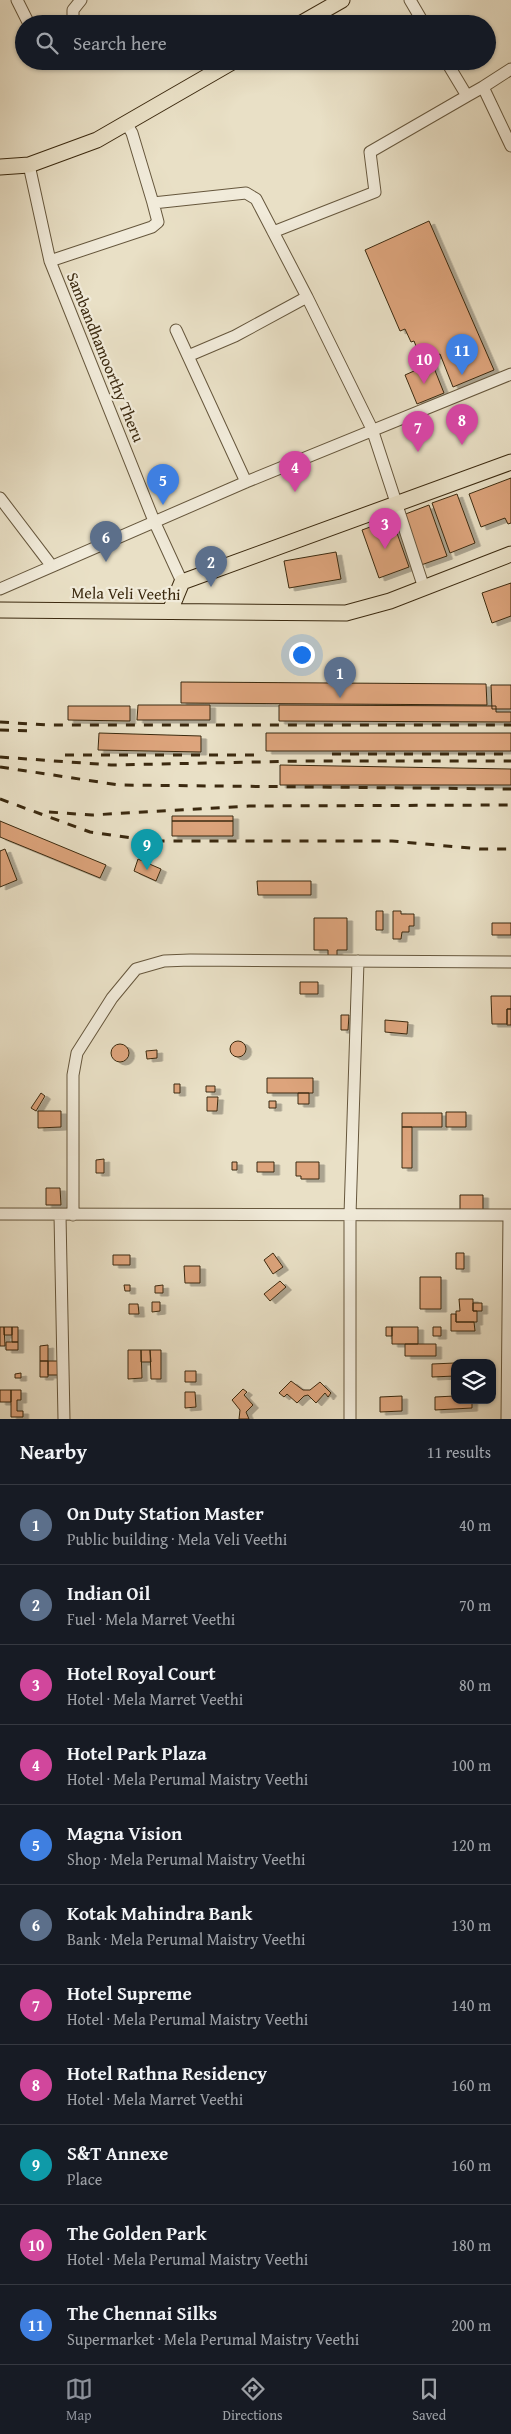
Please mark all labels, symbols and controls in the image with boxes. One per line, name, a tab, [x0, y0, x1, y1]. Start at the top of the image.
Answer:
search box	[15, 15, 496, 70]
icon: search	[33, 29, 61, 57]
text: Search here	[73, 29, 167, 57]
street label: Sambandhamoorthy Theru	[61, 269, 151, 446]
pin: 11	[446, 334, 478, 375]
pin: 10	[408, 343, 440, 384]
pin: 8	[446, 404, 478, 445]
pin: 7	[402, 411, 434, 452]
pin: 4	[279, 451, 311, 492]
pin: 5	[147, 464, 179, 505]
pin: 3	[369, 508, 401, 549]
pin: 6	[90, 521, 122, 562]
pin: 2	[195, 546, 227, 587]
street label: Mela Veli Veethi	[71, 580, 181, 606]
your location	[289, 642, 315, 668]
pin: 1	[324, 657, 356, 698]
pin: 9	[131, 829, 163, 870]
map controls	[451, 1359, 496, 1404]
button: layers	[451, 1359, 496, 1404]
text: Nearby	[20, 1436, 87, 1467]
text: 11 results	[427, 1440, 491, 1464]
text: On Duty Station Master	[67, 1499, 264, 1527]
text: 1	[32, 1513, 40, 1537]
text: 40 m	[459, 1513, 491, 1537]
text: Public building · Mela Veli Veethi	[67, 1527, 287, 1551]
text: Indian Oil	[67, 1579, 150, 1607]
text: 2	[32, 1593, 40, 1617]
text: 70 m	[459, 1593, 491, 1617]
text: Fuel · Mela Marret Veethi	[67, 1607, 235, 1631]
text: Hotel Royal Court	[67, 1659, 216, 1687]
text: 3	[32, 1673, 40, 1697]
text: 80 m	[459, 1673, 491, 1697]
text: Hotel · Mela Marret Veethi	[67, 1687, 243, 1711]
text: Hotel Park Plaza	[67, 1739, 207, 1767]
text: 4	[32, 1753, 40, 1777]
text: 100 m	[451, 1753, 491, 1777]
text: Hotel · Mela Perumal Maistry Veethi	[67, 1767, 308, 1791]
text: Magna Vision	[67, 1819, 182, 1847]
text: 5	[32, 1833, 40, 1857]
text: 120 m	[451, 1833, 491, 1857]
text: Shop · Mela Perumal Maistry Veethi	[67, 1847, 305, 1871]
text: Kotak Mahindra Bank	[67, 1899, 252, 1927]
text: 6	[32, 1913, 40, 1937]
text: 130 m	[451, 1913, 491, 1937]
text: Bank · Mela Perumal Maistry Veethi	[67, 1927, 306, 1951]
text: Hotel Supreme	[67, 1979, 192, 2007]
text: 7	[32, 1993, 40, 2017]
text: 140 m	[451, 1993, 491, 2017]
text: Hotel · Mela Perumal Maistry Veethi	[67, 2007, 308, 2031]
text: Hotel Rathna Residency	[67, 2059, 267, 2087]
text: 8	[32, 2073, 40, 2097]
text: 160 m	[451, 2073, 491, 2097]
text: Hotel · Mela Marret Veethi	[67, 2087, 243, 2111]
text: S&T Annexe	[67, 2139, 168, 2167]
text: 9	[32, 2153, 40, 2177]
text: 160 m	[451, 2153, 491, 2177]
text: Place	[67, 2167, 102, 2191]
text: The Golden Park	[67, 2219, 206, 2247]
text: 10	[28, 2233, 44, 2257]
text: 180 m	[451, 2233, 491, 2257]
text: Hotel · Mela Perumal Maistry Veethi	[67, 2247, 308, 2271]
text: The Chennai Silks	[67, 2299, 217, 2327]
text: 11	[28, 2313, 44, 2337]
text: 200 m	[451, 2313, 491, 2337]
text: Supermarket · Mela Perumal Maistry Veethi	[67, 2327, 359, 2351]
tab: Map	[65, 2375, 93, 2425]
tab: Directions	[222, 2375, 283, 2425]
tab: Saved	[412, 2375, 446, 2425]

